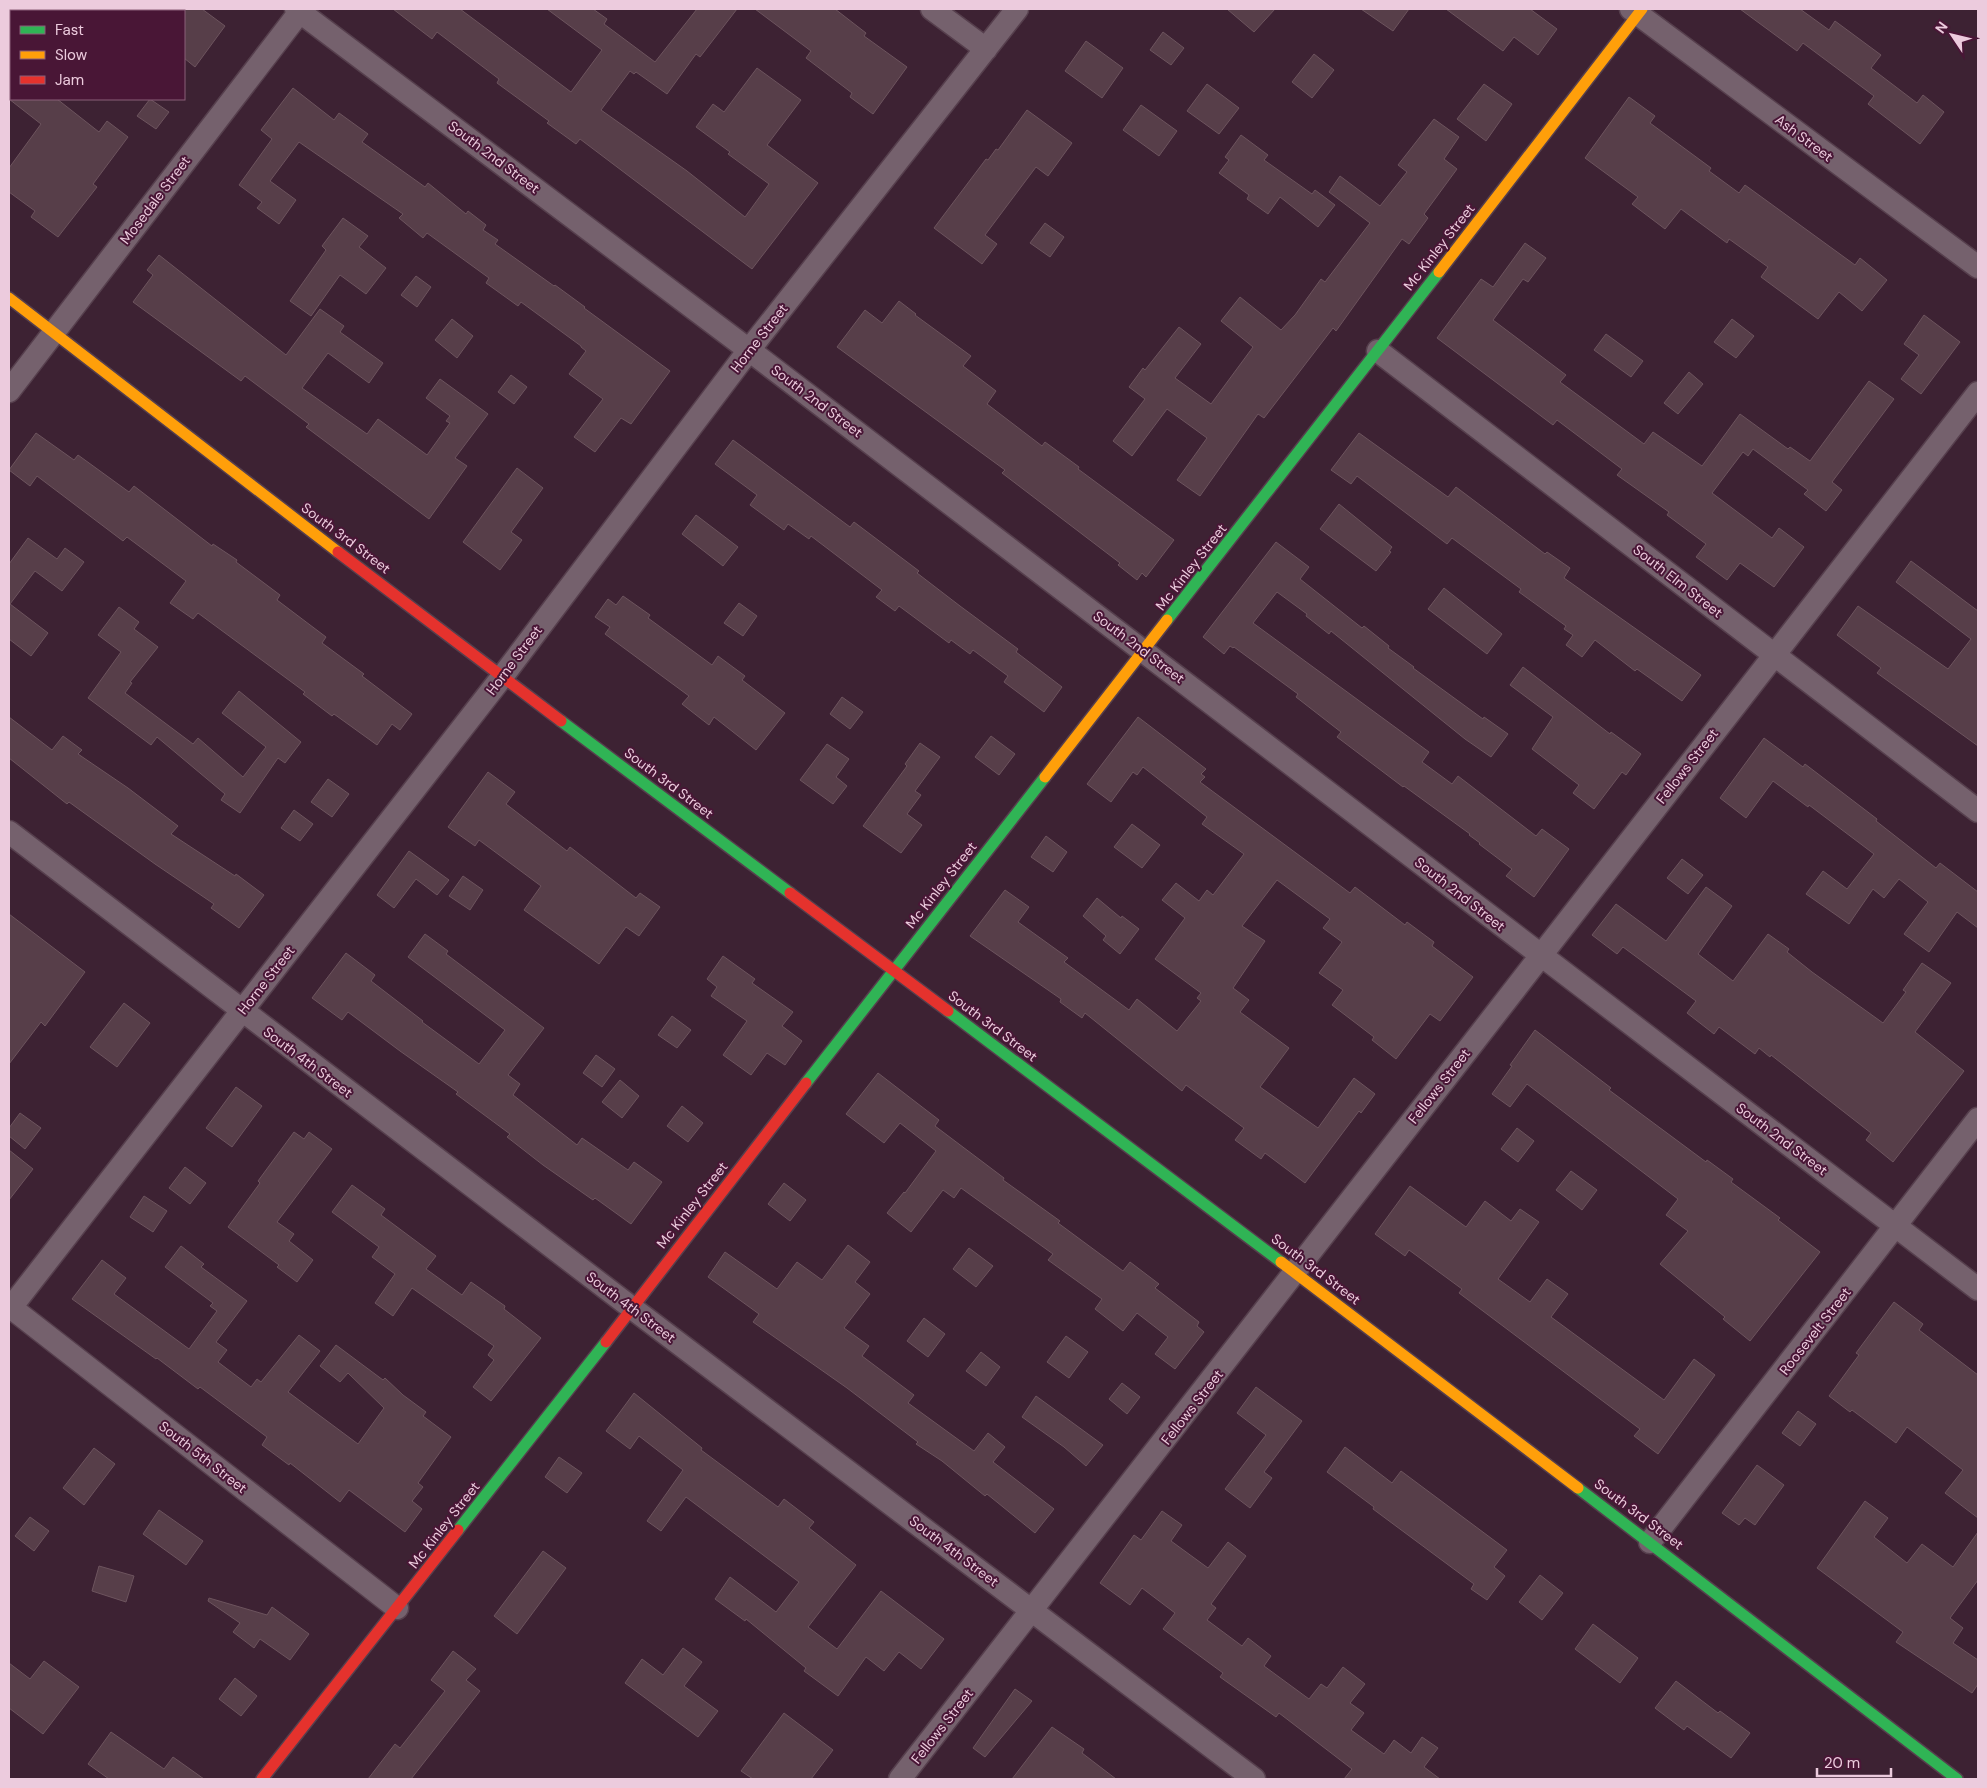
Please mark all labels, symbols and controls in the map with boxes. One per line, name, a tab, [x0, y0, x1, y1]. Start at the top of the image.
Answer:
legend	[10, 10, 185, 100]
north arrow	[1927, 10, 1977, 60]
text: N	[1931, 18, 1952, 37]
text: Fast	[55, 20, 84, 40]
text: Slow	[55, 45, 88, 65]
text: Jam	[55, 70, 84, 90]
street label: Ash Street	[1772, 110, 1836, 166]
street label: South 2nd Street	[445, 117, 543, 197]
street label: Mosedale Street	[116, 152, 194, 248]
street label: Mc Kinley Street	[1400, 200, 1478, 294]
street label: Horne Street	[727, 300, 791, 376]
street label: South 2nd Street	[768, 361, 866, 441]
street label: South 3rd Street	[298, 499, 394, 577]
street label: Mc Kinley Street	[1152, 520, 1230, 614]
street label: South Elm Street	[1630, 540, 1726, 622]
street label: South 2nd Street	[1090, 607, 1188, 687]
street label: Horne Street	[482, 622, 546, 698]
street label: Fellows Street	[1652, 725, 1722, 807]
street label: South 3rd Street	[621, 744, 717, 822]
street label: Mc Kinley Street	[902, 838, 980, 932]
street label: South 2nd Street	[1411, 853, 1509, 935]
street label: Horne Street	[234, 942, 298, 1018]
street label: South 3rd Street	[945, 987, 1041, 1065]
street label: South 4th Street	[260, 1023, 356, 1101]
street label: Fellows Street	[1404, 1045, 1474, 1127]
street label: South 2nd Street	[1733, 1099, 1831, 1179]
street label: Mc Kinley Street	[653, 1158, 731, 1252]
street label: South 3rd Street	[1268, 1230, 1364, 1308]
street label: South 4th Street	[583, 1268, 679, 1346]
street label: Roosevelt Street	[1775, 1284, 1855, 1378]
street label: Fellows Street	[1157, 1366, 1227, 1448]
street label: South 5th Street	[155, 1417, 251, 1497]
street label: South 3rd Street	[1591, 1475, 1687, 1553]
street label: Mc Kinley Street	[405, 1478, 483, 1572]
street label: South 4th Street	[906, 1512, 1002, 1590]
street label: Fellows Street	[907, 1685, 977, 1767]
scale bar	[1817, 1746, 1891, 1778]
text: 20 m	[1824, 1753, 1860, 1773]

